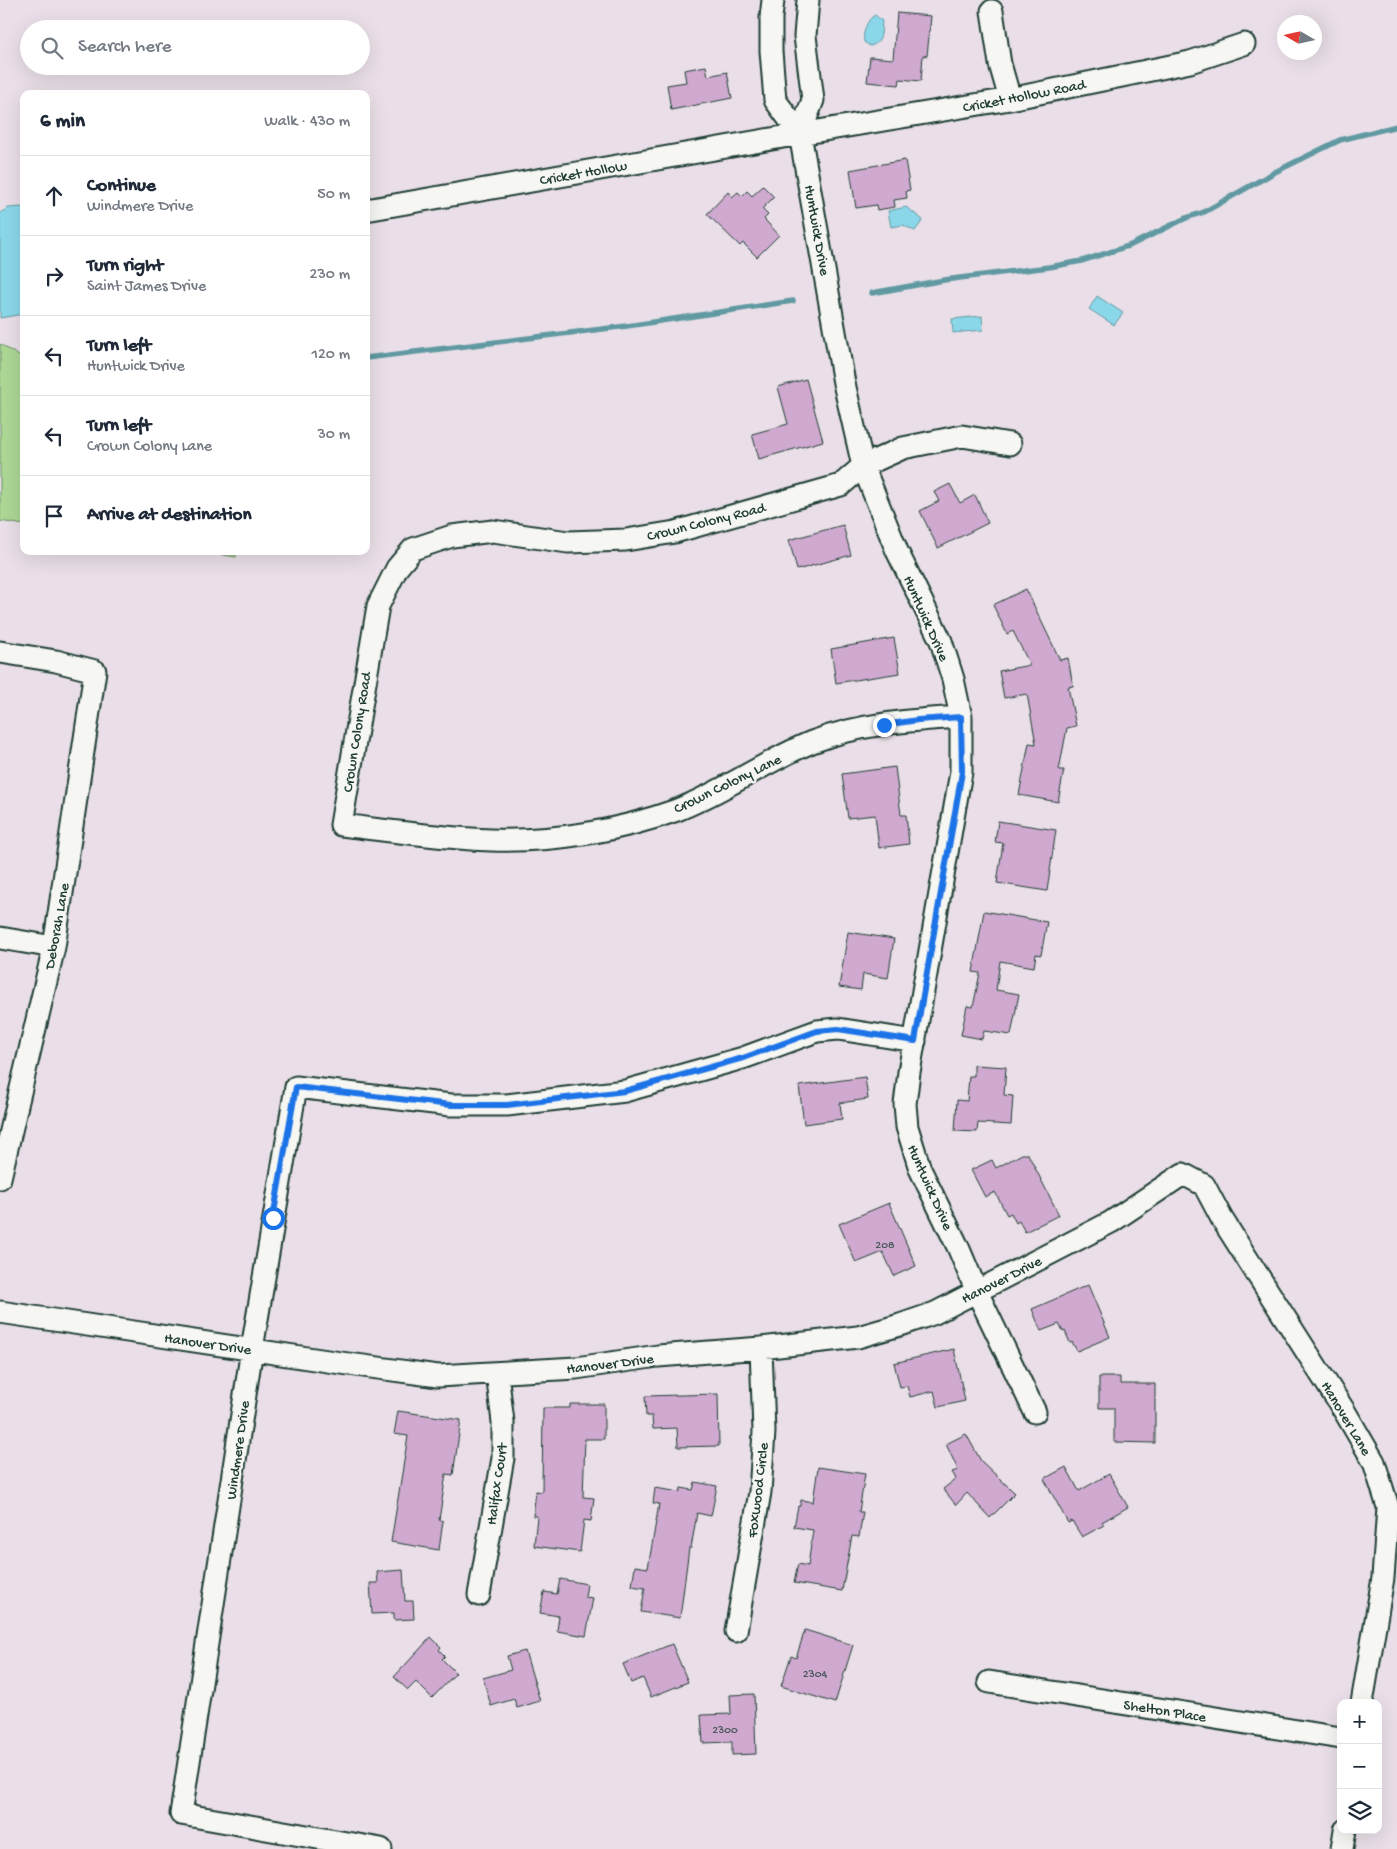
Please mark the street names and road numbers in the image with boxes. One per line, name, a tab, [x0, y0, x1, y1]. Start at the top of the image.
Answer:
street label: Cricket Hollow Road	[962, 76, 1088, 118]
street label: Cricket Hollow	[538, 157, 629, 190]
street label: Huntwick Drive	[799, 184, 833, 277]
street label: Crown Colony Road	[645, 499, 769, 546]
street label: Huntwick Drive	[898, 573, 952, 665]
street label: Crown Colony Road	[340, 670, 377, 794]
street label: Crown Colony Lane	[671, 751, 785, 819]
street label: Deborah Lane	[41, 882, 74, 972]
street label: Huntwick Drive	[902, 1142, 956, 1234]
street label: Hanover Drive	[959, 1253, 1045, 1309]
street label: Hanover Drive	[163, 1330, 253, 1360]
street label: Hanover Drive	[566, 1351, 655, 1379]
street label: Hanover Lane	[1316, 1379, 1375, 1460]
street label: Windmere Drive	[223, 1399, 255, 1501]
street label: Halifax Court	[483, 1440, 513, 1526]
street label: Foxwood Circle	[744, 1441, 774, 1540]
street label: Shelton Place	[1122, 1697, 1208, 1727]

